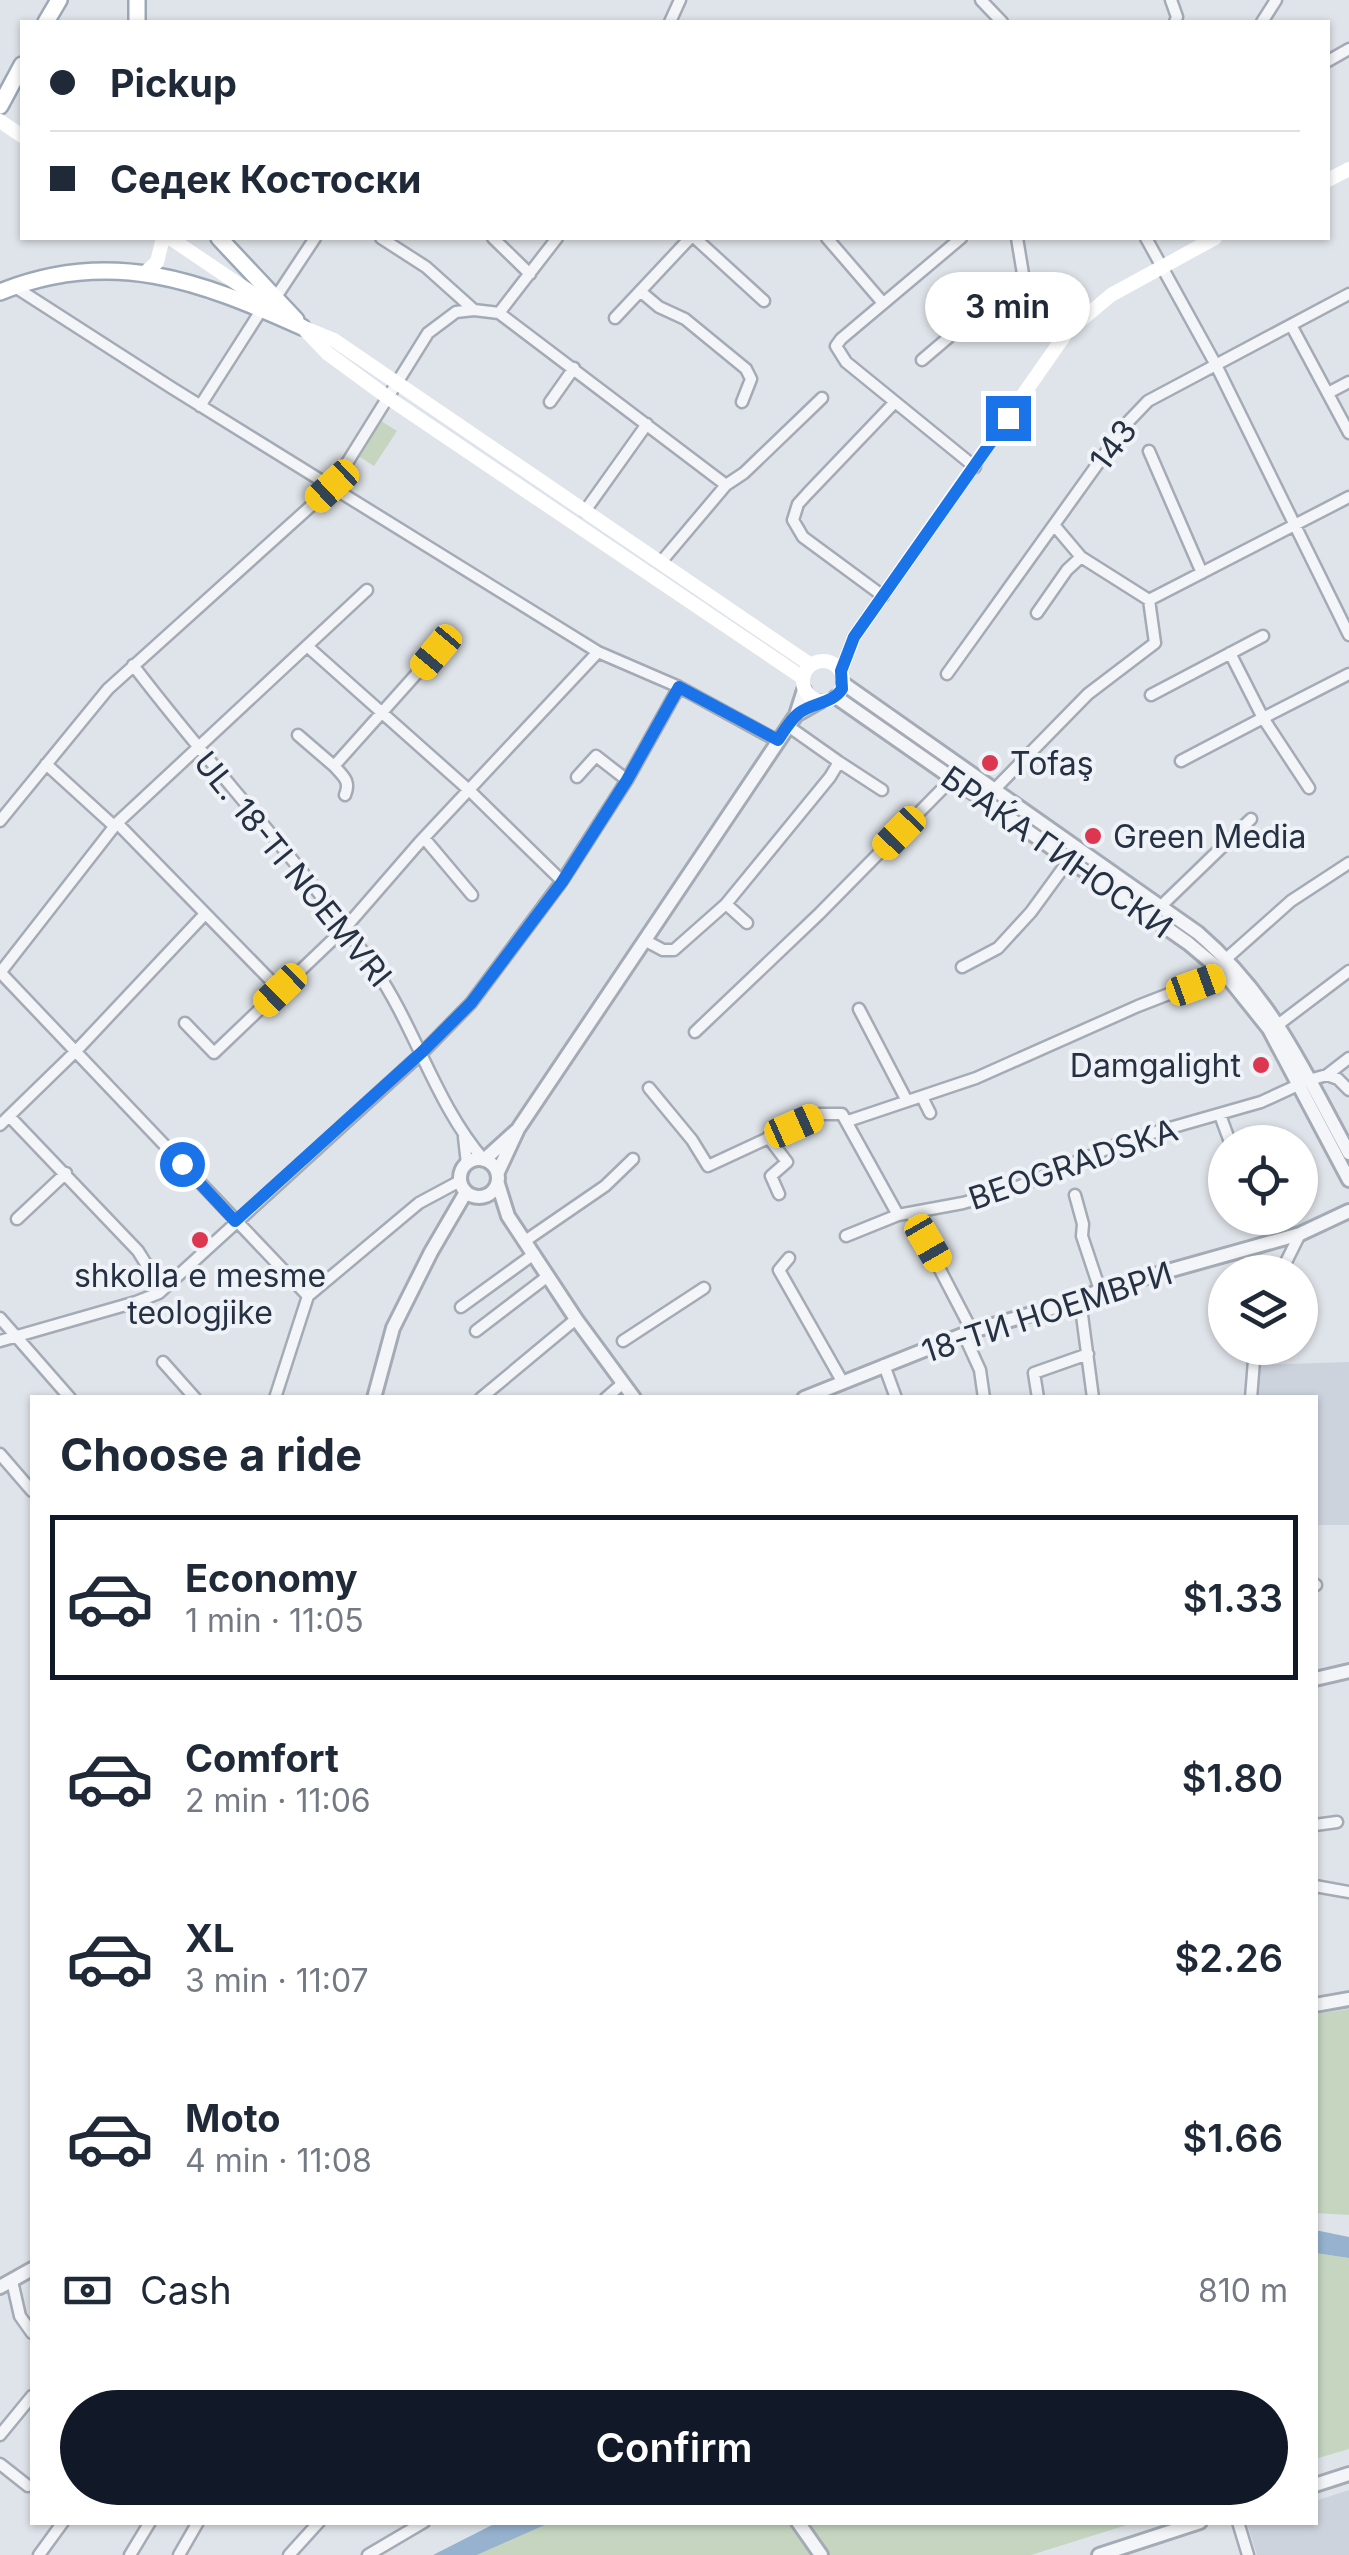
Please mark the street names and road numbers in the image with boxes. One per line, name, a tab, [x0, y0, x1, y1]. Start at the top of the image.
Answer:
street label: 143	[1081, 412, 1145, 478]
street label: UL. 18-TI NOEMVRI	[186, 743, 400, 995]
street label: БРАЌА ГИНОСКИ	[934, 758, 1180, 946]
street label: BEOGRADSKA	[963, 1110, 1183, 1218]
street label: 18-ТИ НОЕМВРИ	[917, 1253, 1177, 1371]

